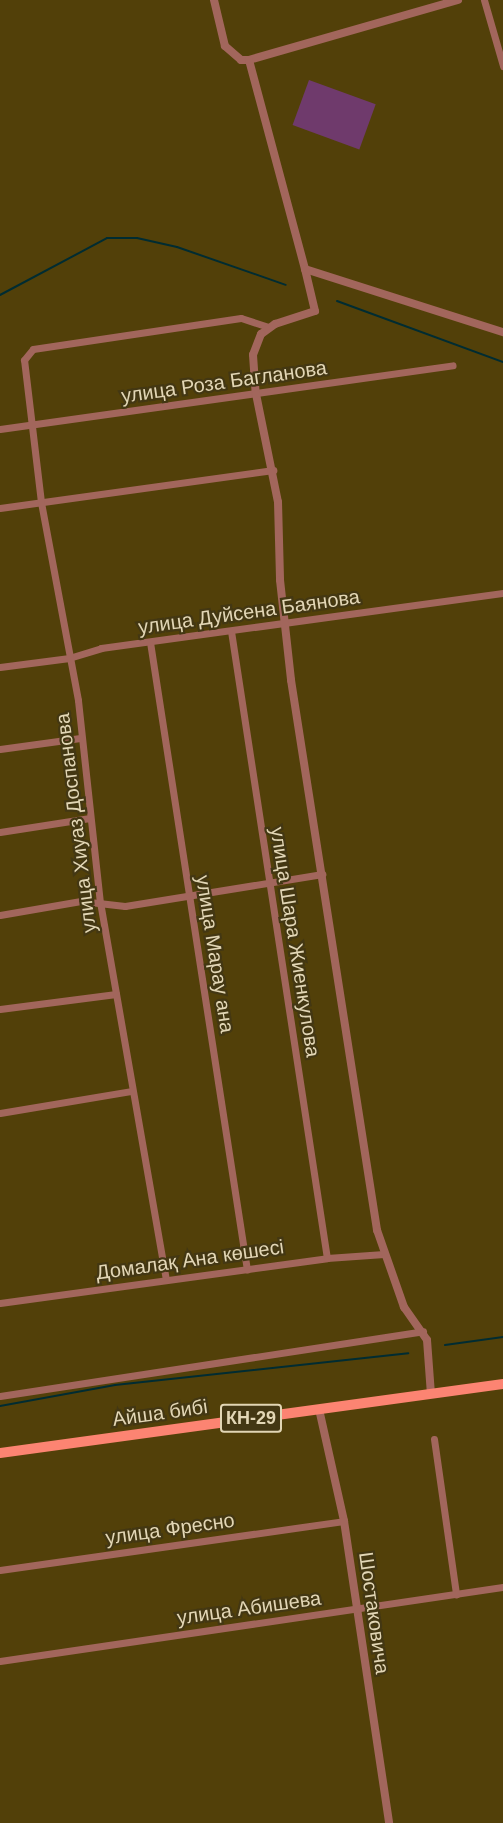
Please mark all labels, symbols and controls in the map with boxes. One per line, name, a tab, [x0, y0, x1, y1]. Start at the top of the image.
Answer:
street label: улица Роза Багланова	[120, 356, 328, 408]
street label: улица Дуйсена Баянова	[137, 585, 361, 639]
street label: улица Хиуаз Доспанова	[51, 712, 101, 934]
street label: улица Шара Жиенкулова	[265, 825, 325, 1059]
street label: улица Марау ана	[191, 873, 239, 1035]
street label: Домалақ Ана көшесі	[95, 1235, 285, 1285]
street label: Айша бибі	[111, 1394, 209, 1432]
road number: КН-29	[220, 1403, 282, 1433]
street label: улица Фресно	[104, 1508, 236, 1550]
street label: Шостаковича	[354, 1550, 394, 1676]
street label: улица Абишева	[175, 1586, 323, 1630]

